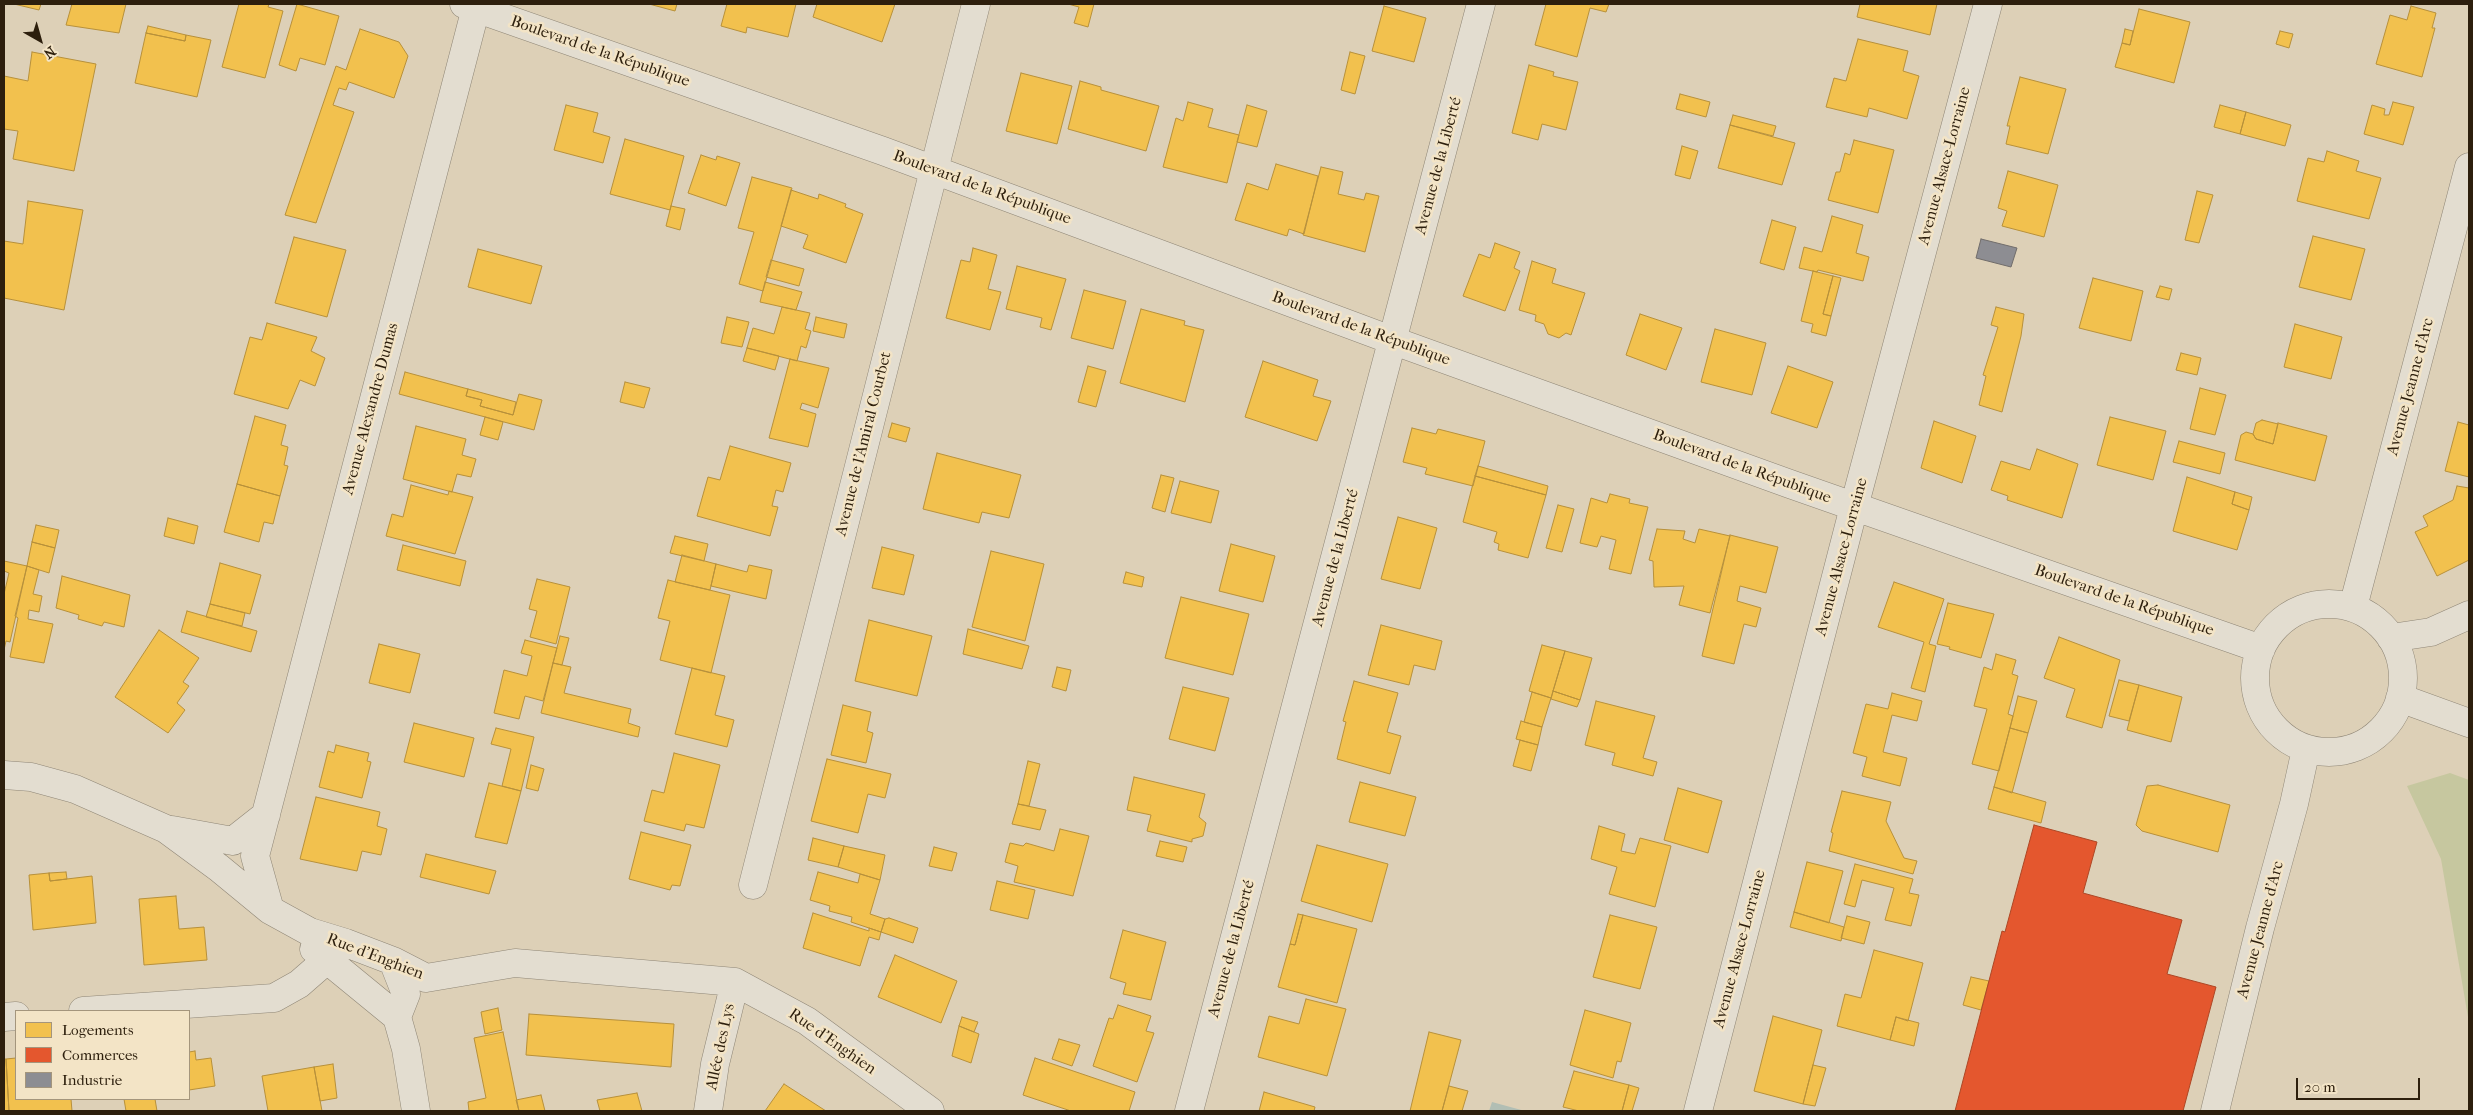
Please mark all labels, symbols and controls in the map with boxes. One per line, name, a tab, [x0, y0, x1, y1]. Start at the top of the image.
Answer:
street label: Boulevard de la République	[508, 12, 692, 92]
north arrow	[15, 15, 65, 65]
text: N	[40, 42, 59, 62]
street label: Avenue Alsace-Lorraine	[1915, 85, 1975, 247]
street label: Avenue de la Liberté	[1411, 95, 1467, 237]
street label: Boulevard de la République	[890, 147, 1074, 229]
street label: Boulevard de la République	[1269, 288, 1453, 370]
street label: Avenue Jeanne d'Arc	[2383, 316, 2439, 458]
street label: Avenue Alexandre Dumas	[339, 321, 403, 497]
street label: Avenue de l'Amiral Courbet	[832, 350, 896, 538]
street label: Boulevard de la République	[1650, 426, 1834, 508]
street label: Avenue Alsace-Lorraine	[1812, 476, 1872, 638]
street label: Avenue de la Liberté	[1308, 487, 1364, 629]
street label: Boulevard de la République	[2032, 561, 2216, 641]
street label: Avenue Jeanne d'Arc	[2233, 859, 2289, 1001]
street label: Avenue Alsace-Lorraine	[1710, 868, 1770, 1030]
street label: Avenue de la Liberté	[1204, 878, 1260, 1020]
street label: Rue d'Enghien	[324, 930, 426, 984]
street label: Allée des Lys	[702, 1002, 740, 1092]
street label: Rue d'Enghien	[785, 1005, 879, 1079]
legend	[15, 1010, 190, 1100]
text: Logements	[62, 1021, 133, 1039]
text: Commerces	[62, 1046, 138, 1064]
scale bar	[2298, 1068, 2422, 1100]
text: Industrie	[62, 1071, 122, 1089]
text: 20 m	[2304, 1078, 2336, 1096]

